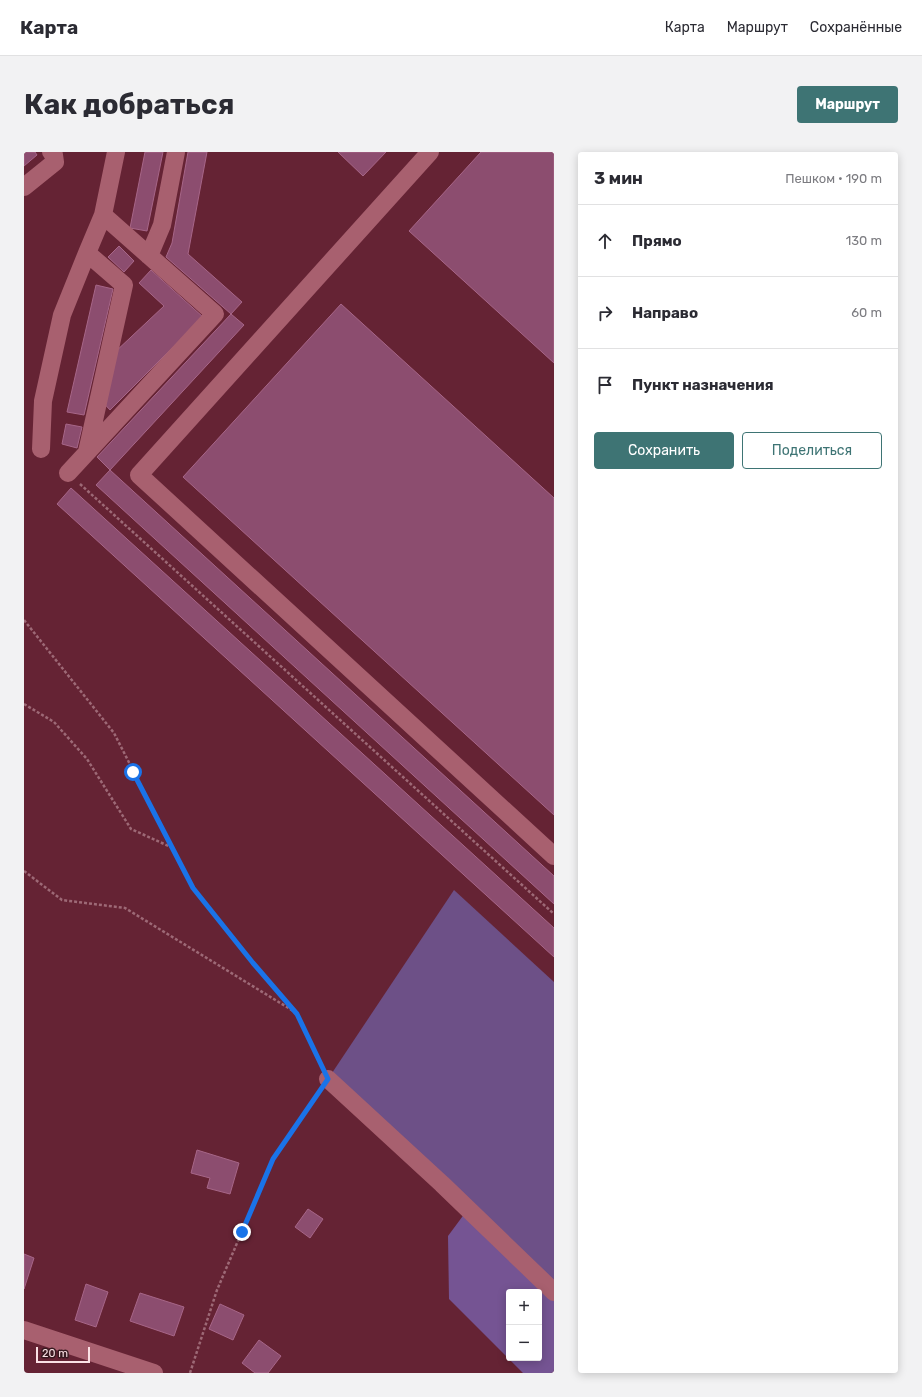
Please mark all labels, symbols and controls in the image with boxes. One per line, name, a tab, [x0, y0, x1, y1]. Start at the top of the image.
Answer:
text: Карта	[20, 16, 78, 39]
text: Карта	[665, 19, 705, 36]
text: Маршрут	[727, 19, 788, 36]
text: Сохранённые	[810, 19, 902, 36]
button: Маршрут	[797, 86, 898, 123]
text: Как добраться	[24, 88, 234, 121]
text: 3 мин	[594, 168, 643, 188]
text: Пешком · 190 m	[785, 171, 882, 186]
icon: ahead	[594, 230, 616, 252]
text: Прямо	[632, 232, 682, 250]
text: 130 m	[846, 233, 882, 248]
icon: right	[594, 302, 616, 324]
text: Направо	[632, 304, 698, 322]
text: 60 m	[851, 305, 882, 320]
icon: arrive	[594, 374, 616, 396]
text: Пункт назначения	[632, 376, 774, 394]
button: Сохранить	[594, 432, 734, 469]
button: Поделиться	[742, 432, 882, 469]
route start	[124, 763, 142, 781]
route end	[233, 1223, 251, 1241]
map controls	[506, 1289, 542, 1361]
button: +	[506, 1289, 542, 1325]
button: −	[506, 1325, 542, 1361]
scale bar	[36, 1345, 90, 1364]
text: 20 m	[42, 1347, 68, 1360]

